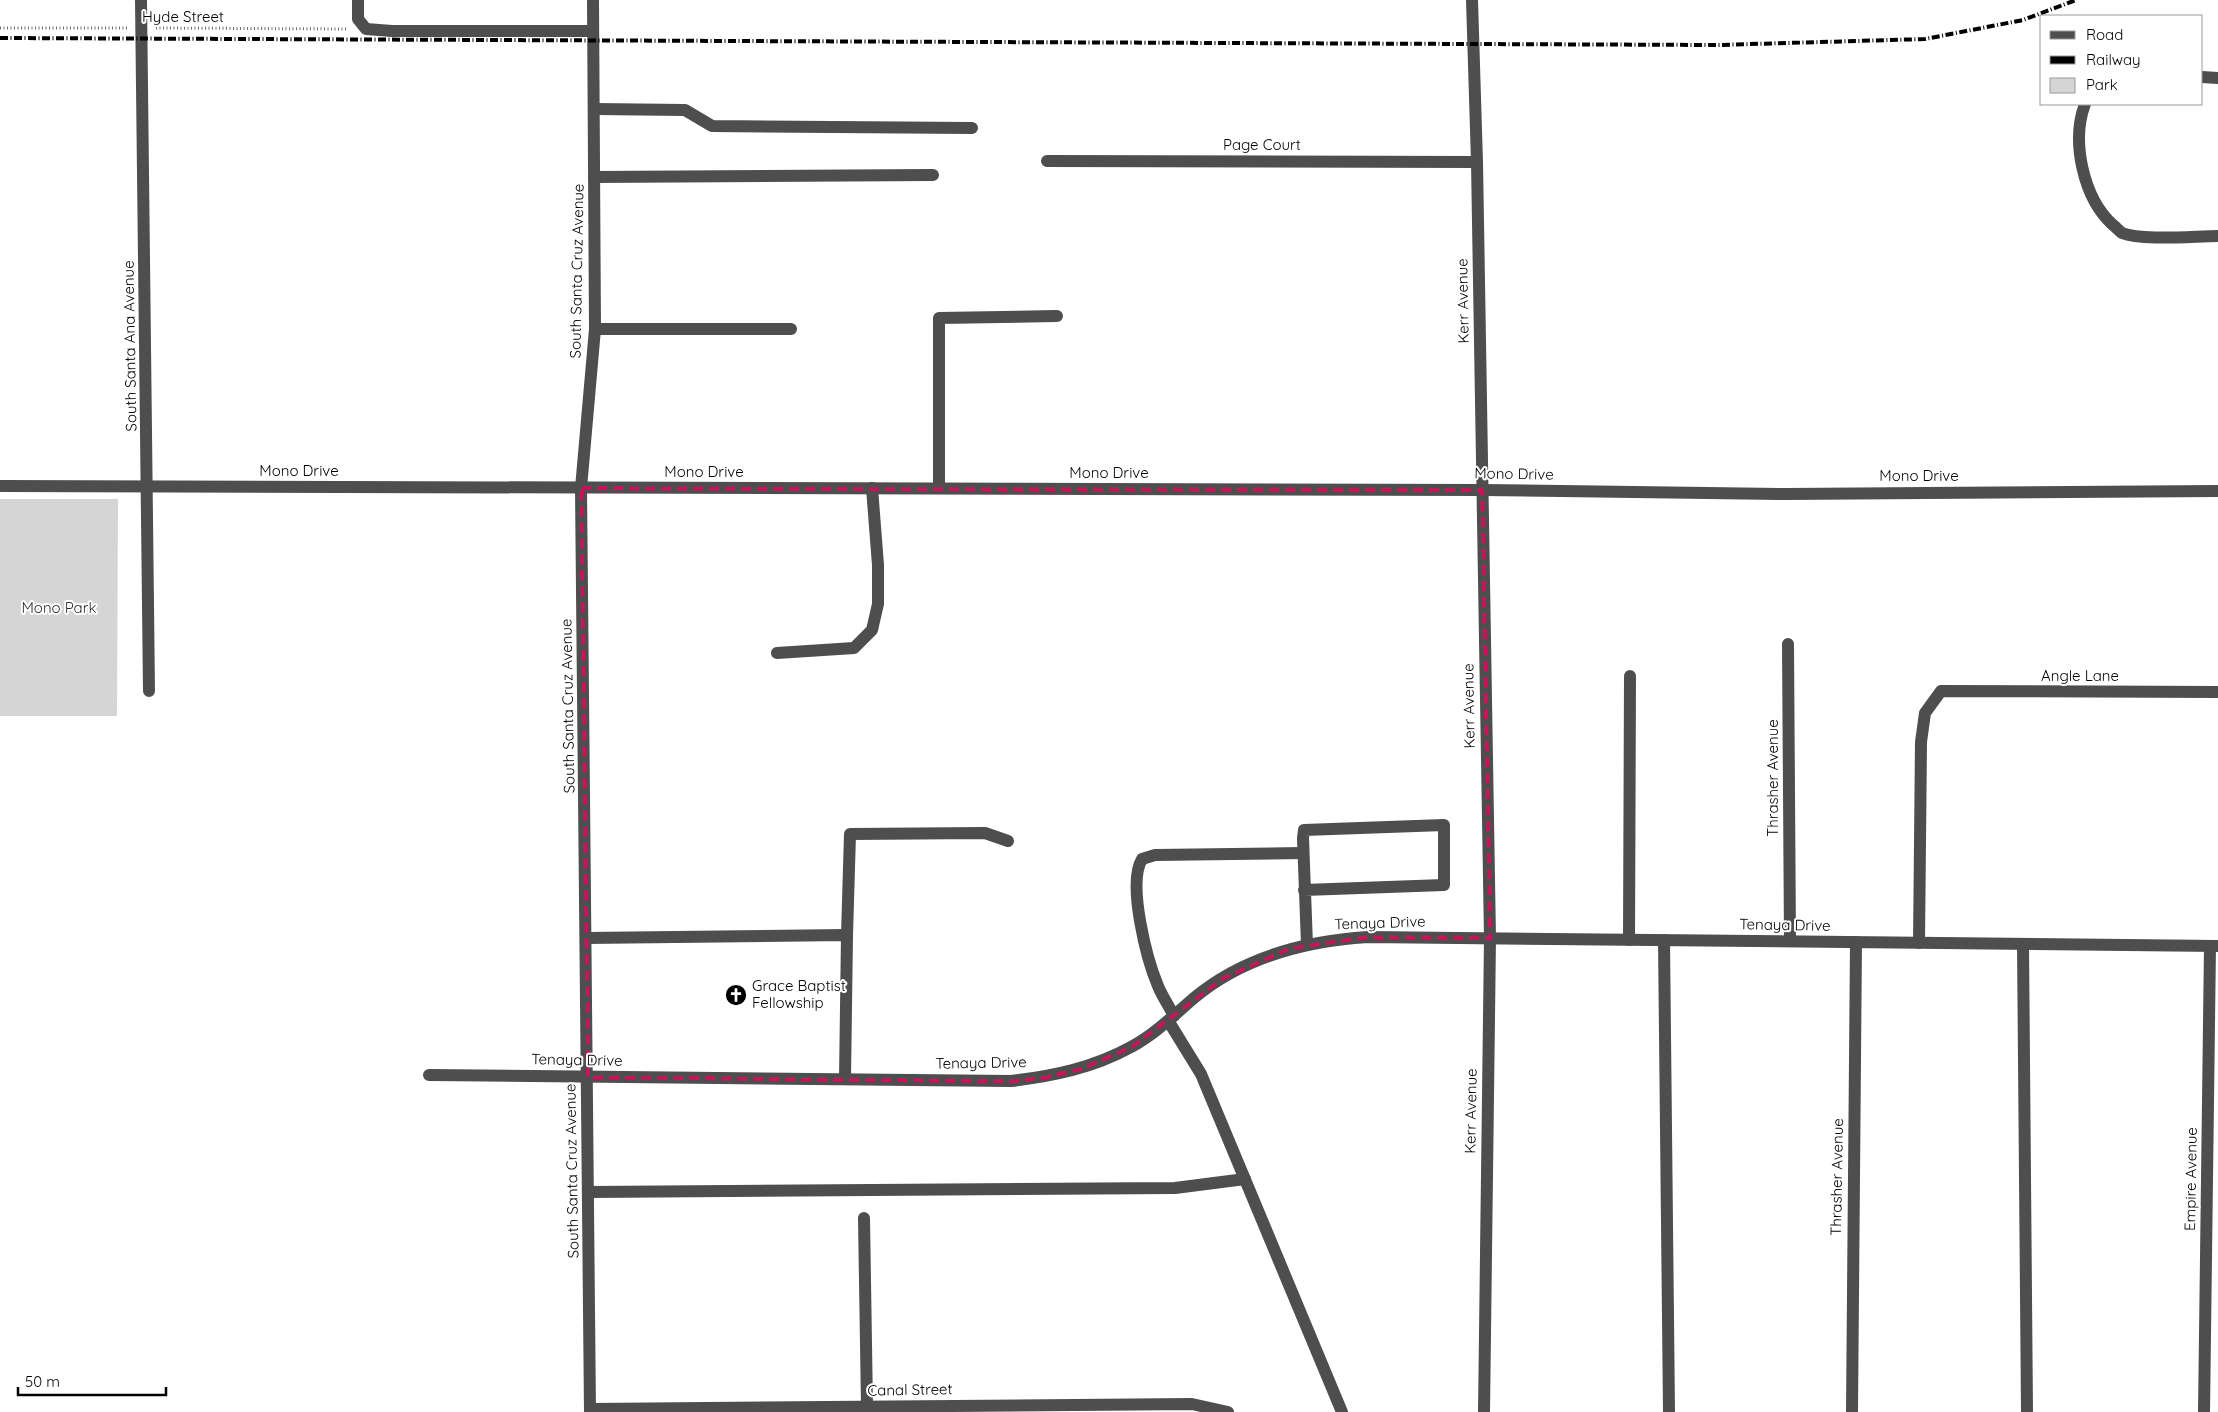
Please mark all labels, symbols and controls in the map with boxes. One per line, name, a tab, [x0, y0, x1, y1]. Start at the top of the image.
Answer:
street label: Hyde Street	[142, 7, 224, 26]
legend	[2040, 15, 2203, 105]
text: Road	[2086, 25, 2123, 44]
text: Railway	[2086, 50, 2141, 69]
text: Park	[2086, 75, 2118, 94]
street label: Page Court	[1223, 135, 1301, 154]
street label: South Santa Cruz Avenue	[565, 183, 588, 359]
street label: Kerr Avenue	[1452, 258, 1473, 344]
street label: South Santa Ana Avenue	[119, 260, 140, 432]
street label: Mono Drive	[259, 461, 339, 480]
street label: Mono Drive	[664, 462, 744, 481]
street label: Mono Drive	[1069, 463, 1149, 482]
street label: Mono Drive	[1474, 463, 1554, 484]
street label: Mono Drive	[1879, 466, 1959, 485]
park label: Mono Park	[21, 598, 97, 617]
street label: South Santa Cruz Avenue	[556, 618, 579, 794]
street label: Kerr Avenue	[1458, 663, 1479, 749]
street label: Angle Lane	[2041, 666, 2119, 685]
street label: Thrasher Avenue	[1763, 719, 1782, 837]
street label: Tenaya Drive	[1334, 911, 1426, 934]
street label: Tenaya Drive	[1739, 914, 1831, 935]
place label: Grace Baptist Fellowship	[752, 976, 846, 1012]
church icon: Grace Baptist Fellowship	[724, 983, 748, 1007]
street label: Tenaya Drive	[531, 1049, 623, 1070]
street label: Tenaya Drive	[935, 1052, 1027, 1073]
street label: Kerr Avenue	[1460, 1068, 1481, 1154]
street label: South Santa Cruz Avenue	[560, 1083, 583, 1259]
street label: Thrasher Avenue	[1826, 1118, 1847, 1236]
street label: Empire Avenue	[2180, 1127, 2201, 1231]
scale bar	[18, 1364, 165, 1396]
text: 50 m	[25, 1372, 60, 1391]
street label: Canal Street	[867, 1379, 953, 1400]

